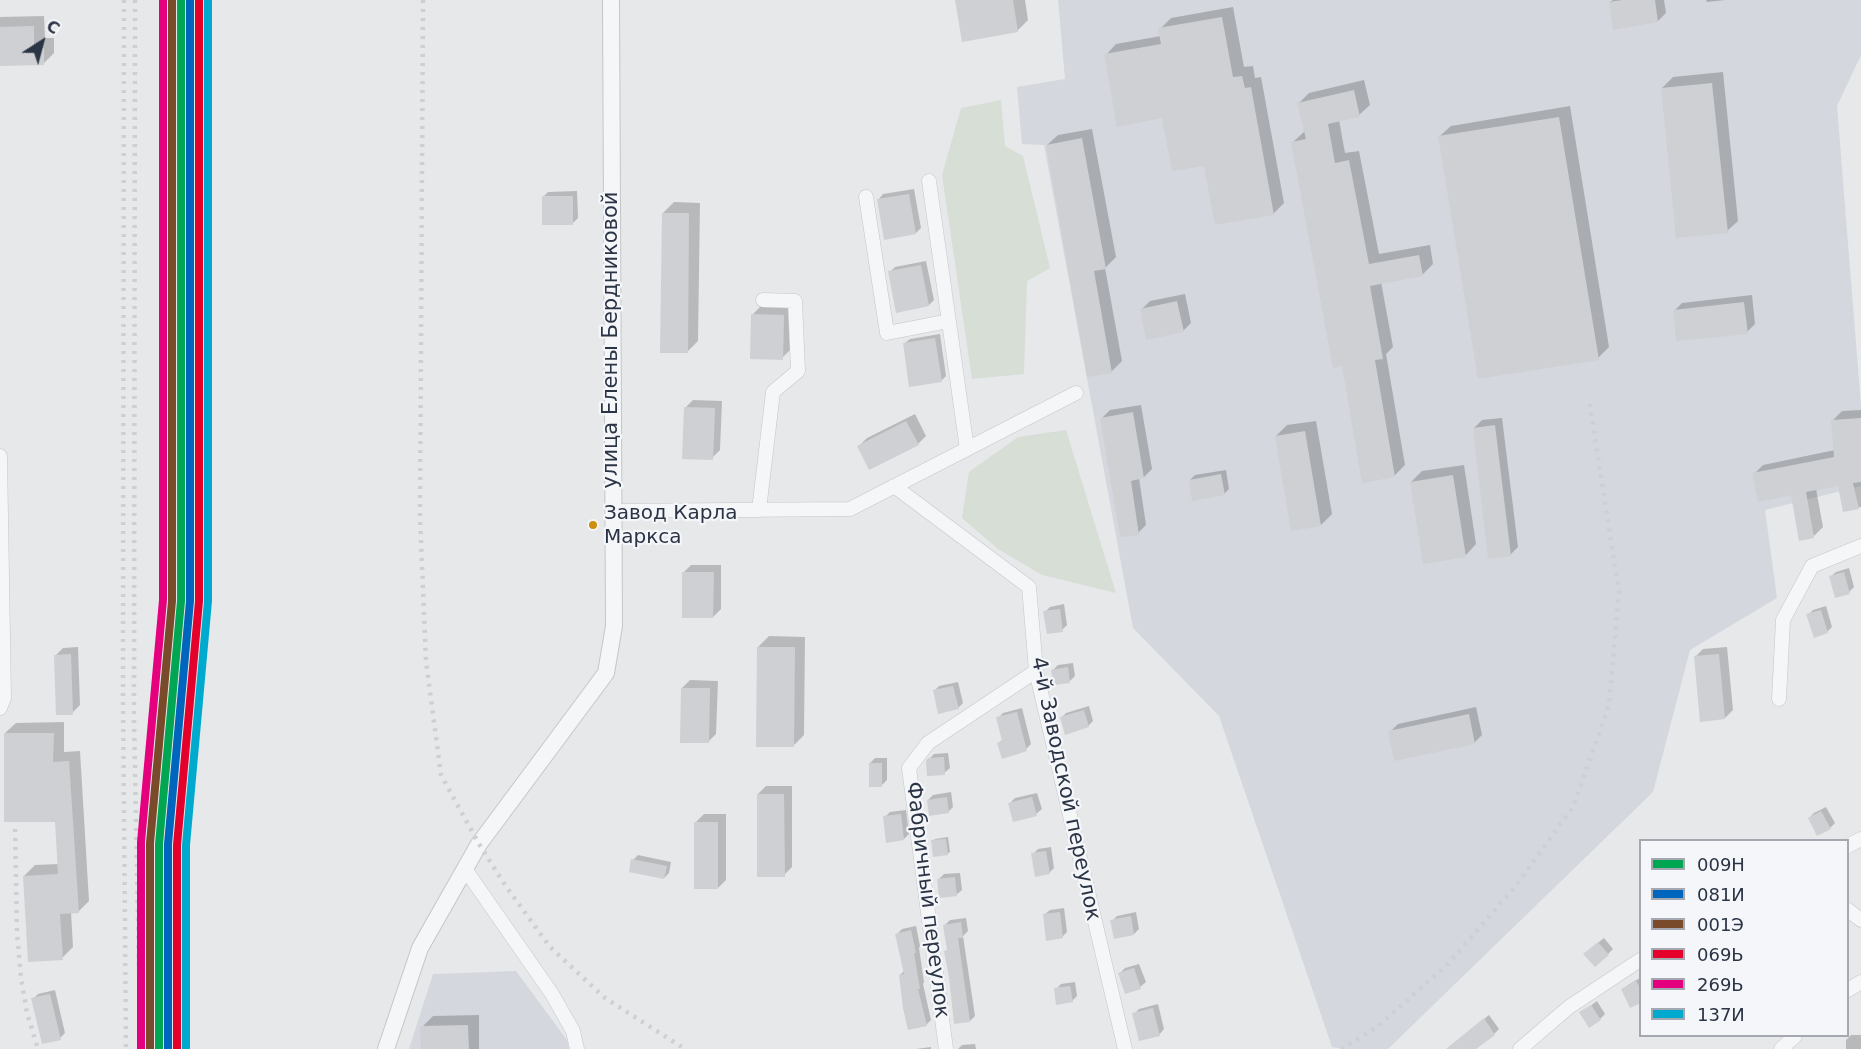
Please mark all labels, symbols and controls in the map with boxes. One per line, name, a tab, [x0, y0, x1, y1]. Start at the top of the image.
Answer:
north arrow	[12, 12, 72, 72]
text: С	[43, 16, 63, 38]
street label: улица Елены Бердниковой	[599, 192, 625, 488]
place label: Завод Карла Маркса	[604, 502, 737, 549]
marker: Завод Карла Маркса	[587, 519, 599, 531]
street label: 4-й Заводской переулок	[1025, 655, 1105, 923]
street label: Фабричный переулок	[900, 780, 954, 1020]
legend	[1639, 839, 1849, 1037]
text: 009Н	[1697, 854, 1745, 875]
text: 081И	[1697, 884, 1745, 905]
text: 001Э	[1697, 914, 1744, 935]
text: 069Ь	[1697, 944, 1744, 965]
text: 269Ь	[1697, 974, 1744, 995]
text: 137И	[1697, 1004, 1745, 1025]

